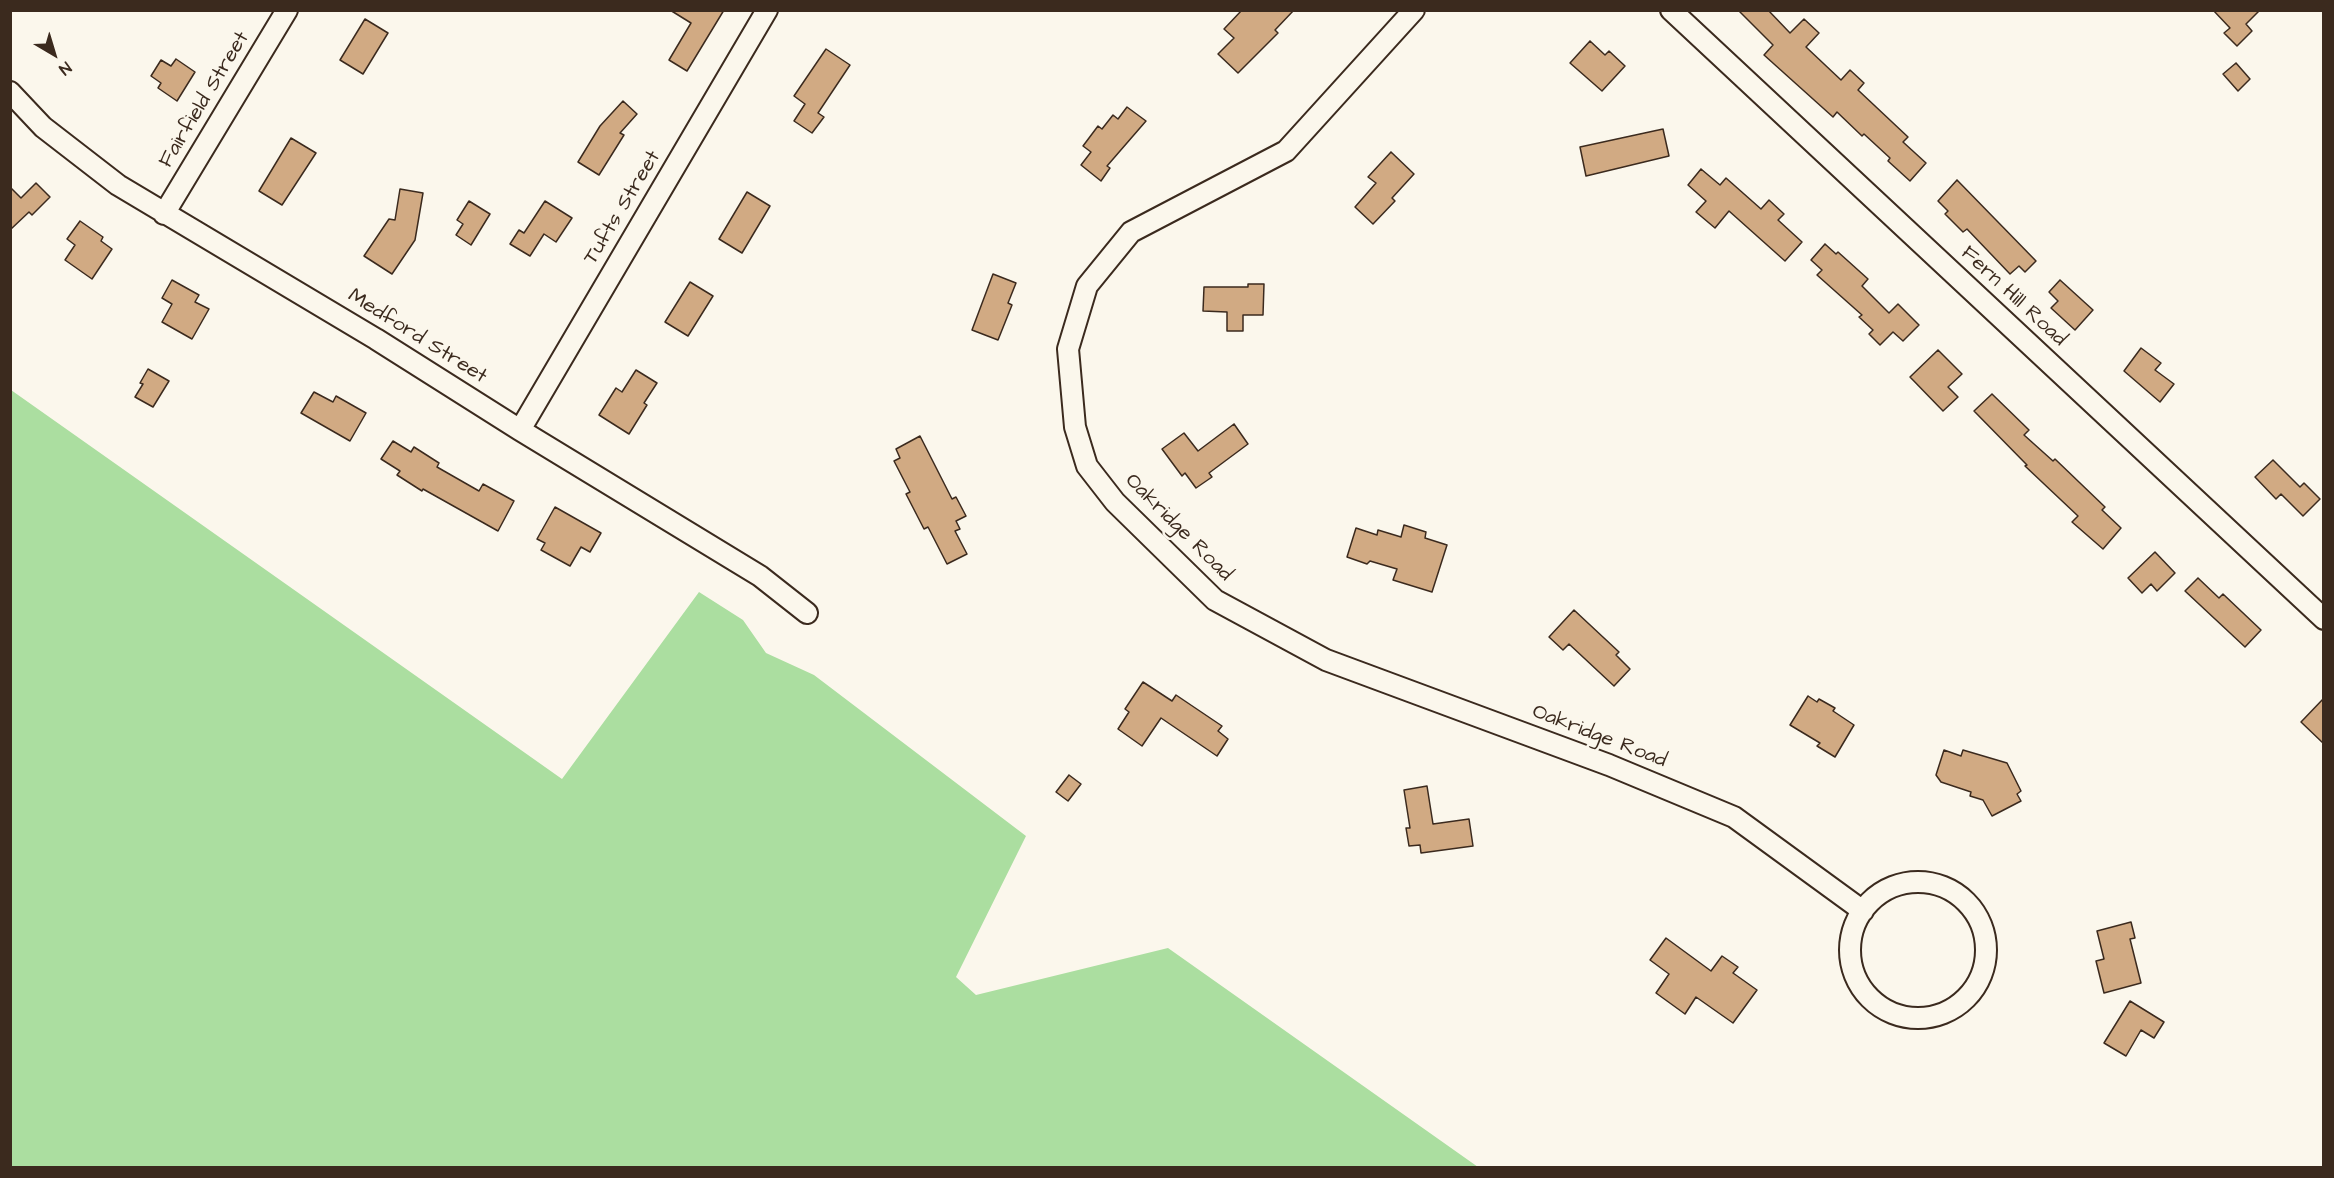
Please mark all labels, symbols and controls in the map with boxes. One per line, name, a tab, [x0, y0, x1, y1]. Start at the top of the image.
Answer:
north arrow	[24, 24, 84, 84]
street label: Fairfield Street	[154, 27, 256, 173]
text: N	[54, 56, 76, 80]
street label: Tufts Street	[579, 146, 667, 270]
street label: Fern Hill Road	[1955, 242, 2071, 352]
street label: Medford Street	[343, 284, 491, 390]
street label: Oakridge Road	[1119, 469, 1237, 587]
street label: Oakridge Road	[1528, 700, 1670, 774]

